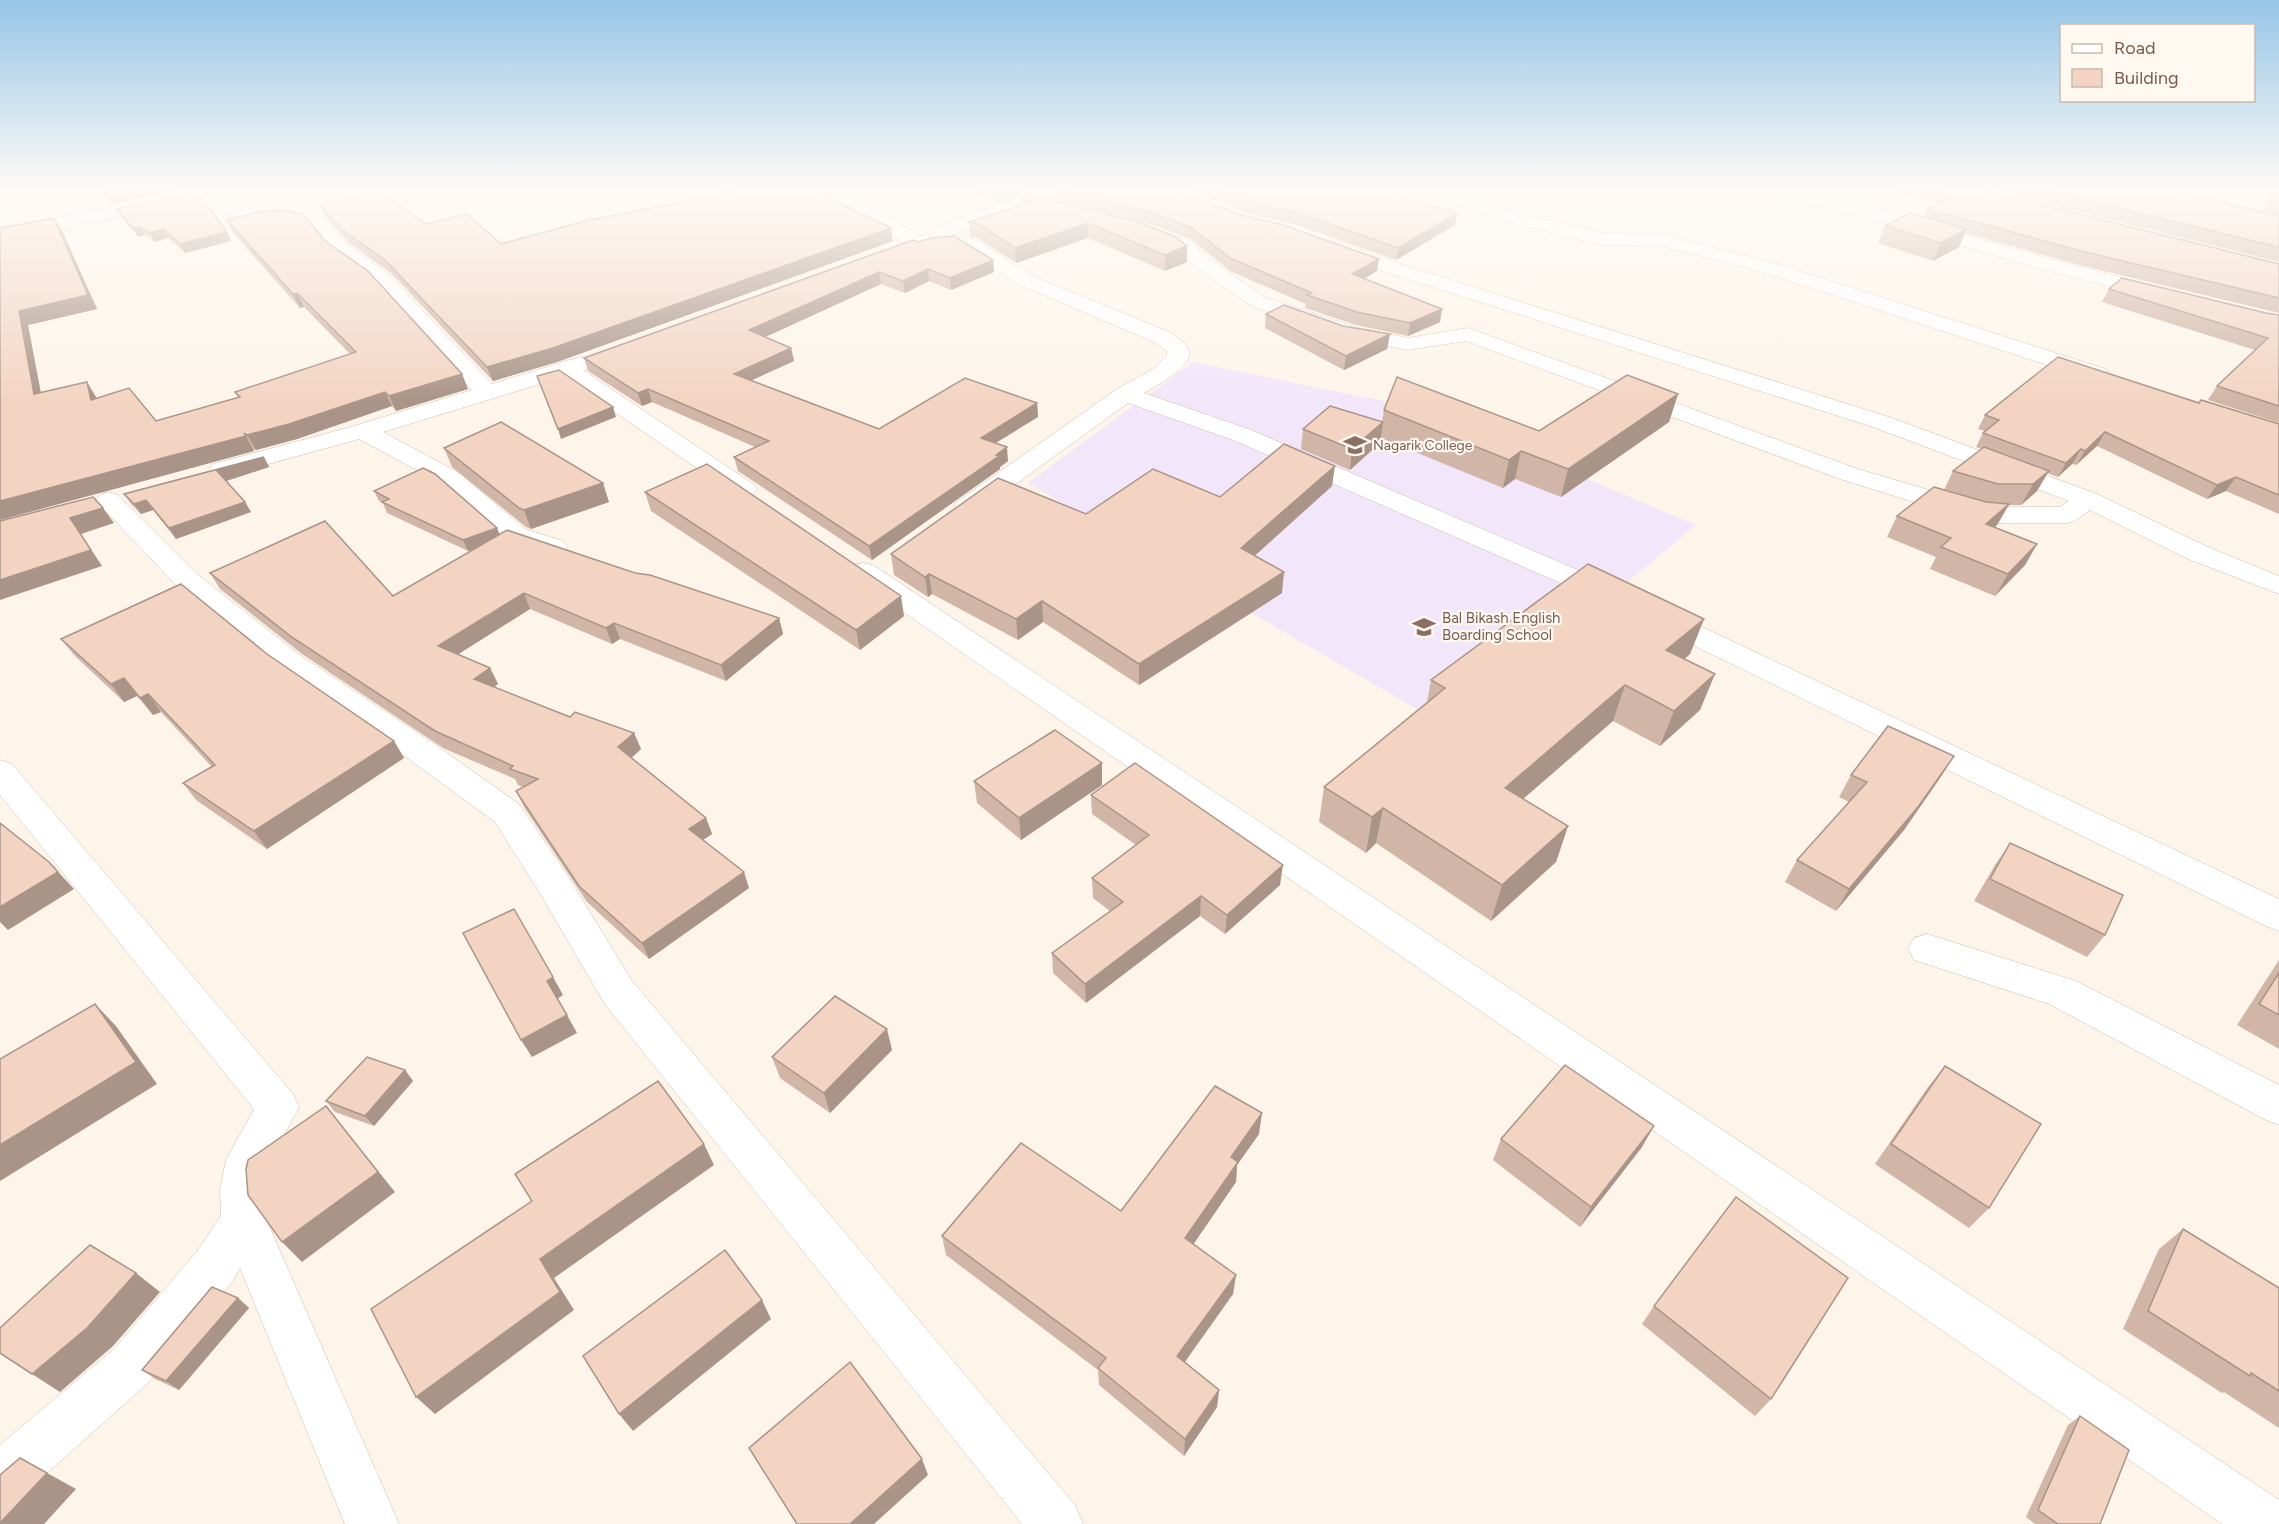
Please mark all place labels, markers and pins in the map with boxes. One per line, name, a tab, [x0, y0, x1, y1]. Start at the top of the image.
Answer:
school or university icon: Nagarik College	[1342, 432, 1368, 458]
place label: Nagarik College	[1373, 437, 1473, 454]
place label: Bal Bikash English Boarding School	[1442, 609, 1561, 644]
school or university icon: Bal Bikash English Boarding School	[1411, 614, 1437, 640]

